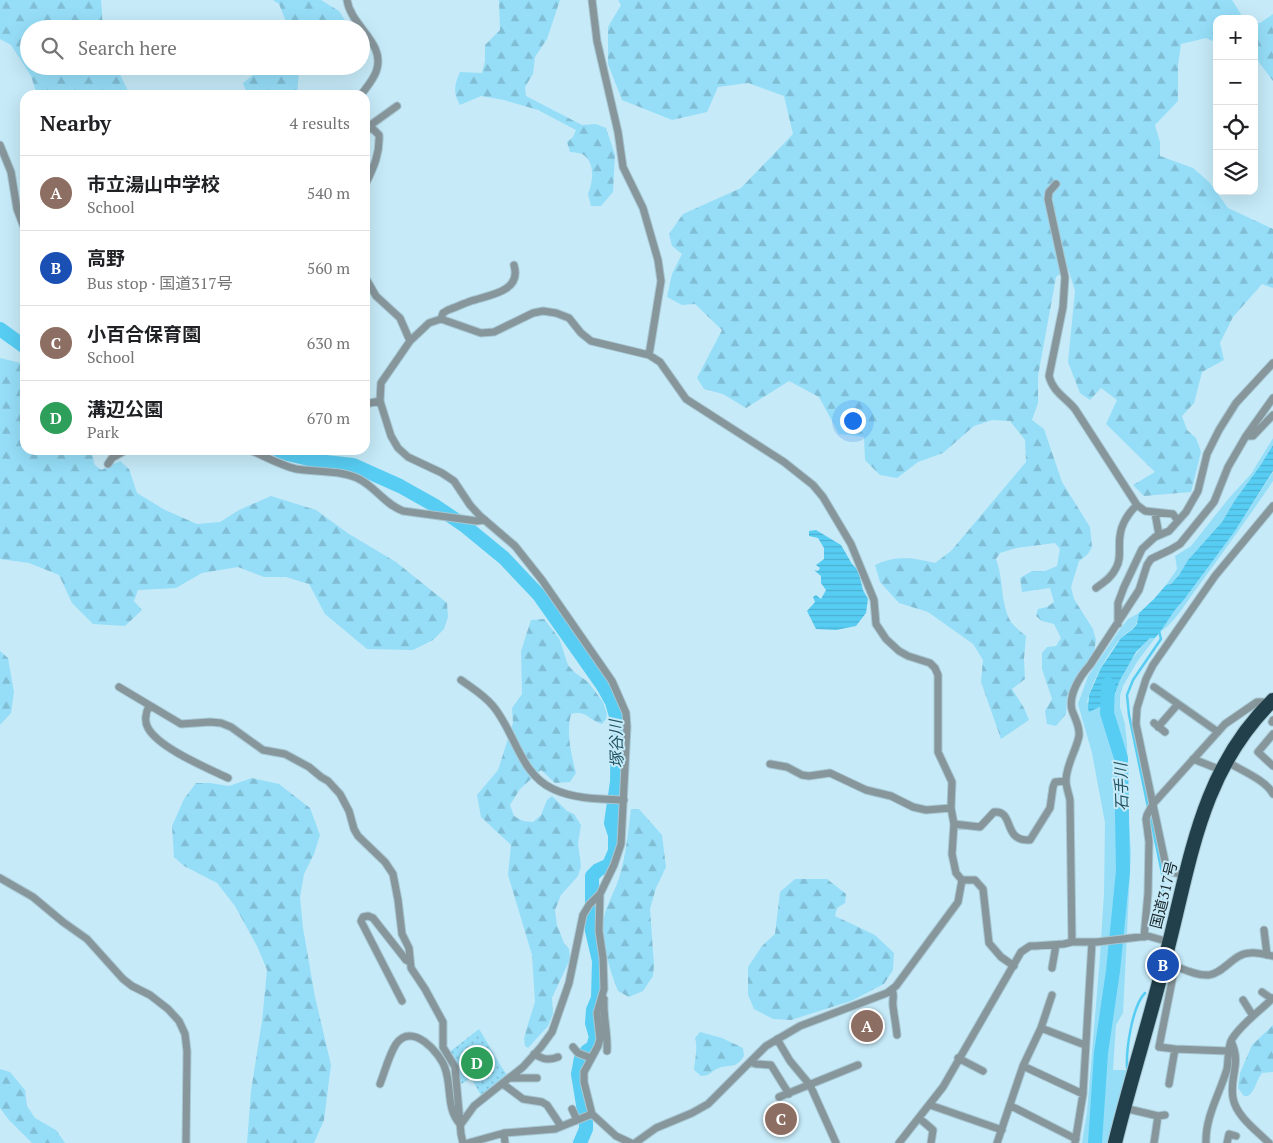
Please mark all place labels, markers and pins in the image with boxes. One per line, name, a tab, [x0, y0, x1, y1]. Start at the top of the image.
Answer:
pin: B	[1147, 946, 1179, 984]
pin: A	[851, 1007, 883, 1045]
pin: D	[461, 1044, 493, 1082]
pin: C	[765, 1100, 797, 1138]

